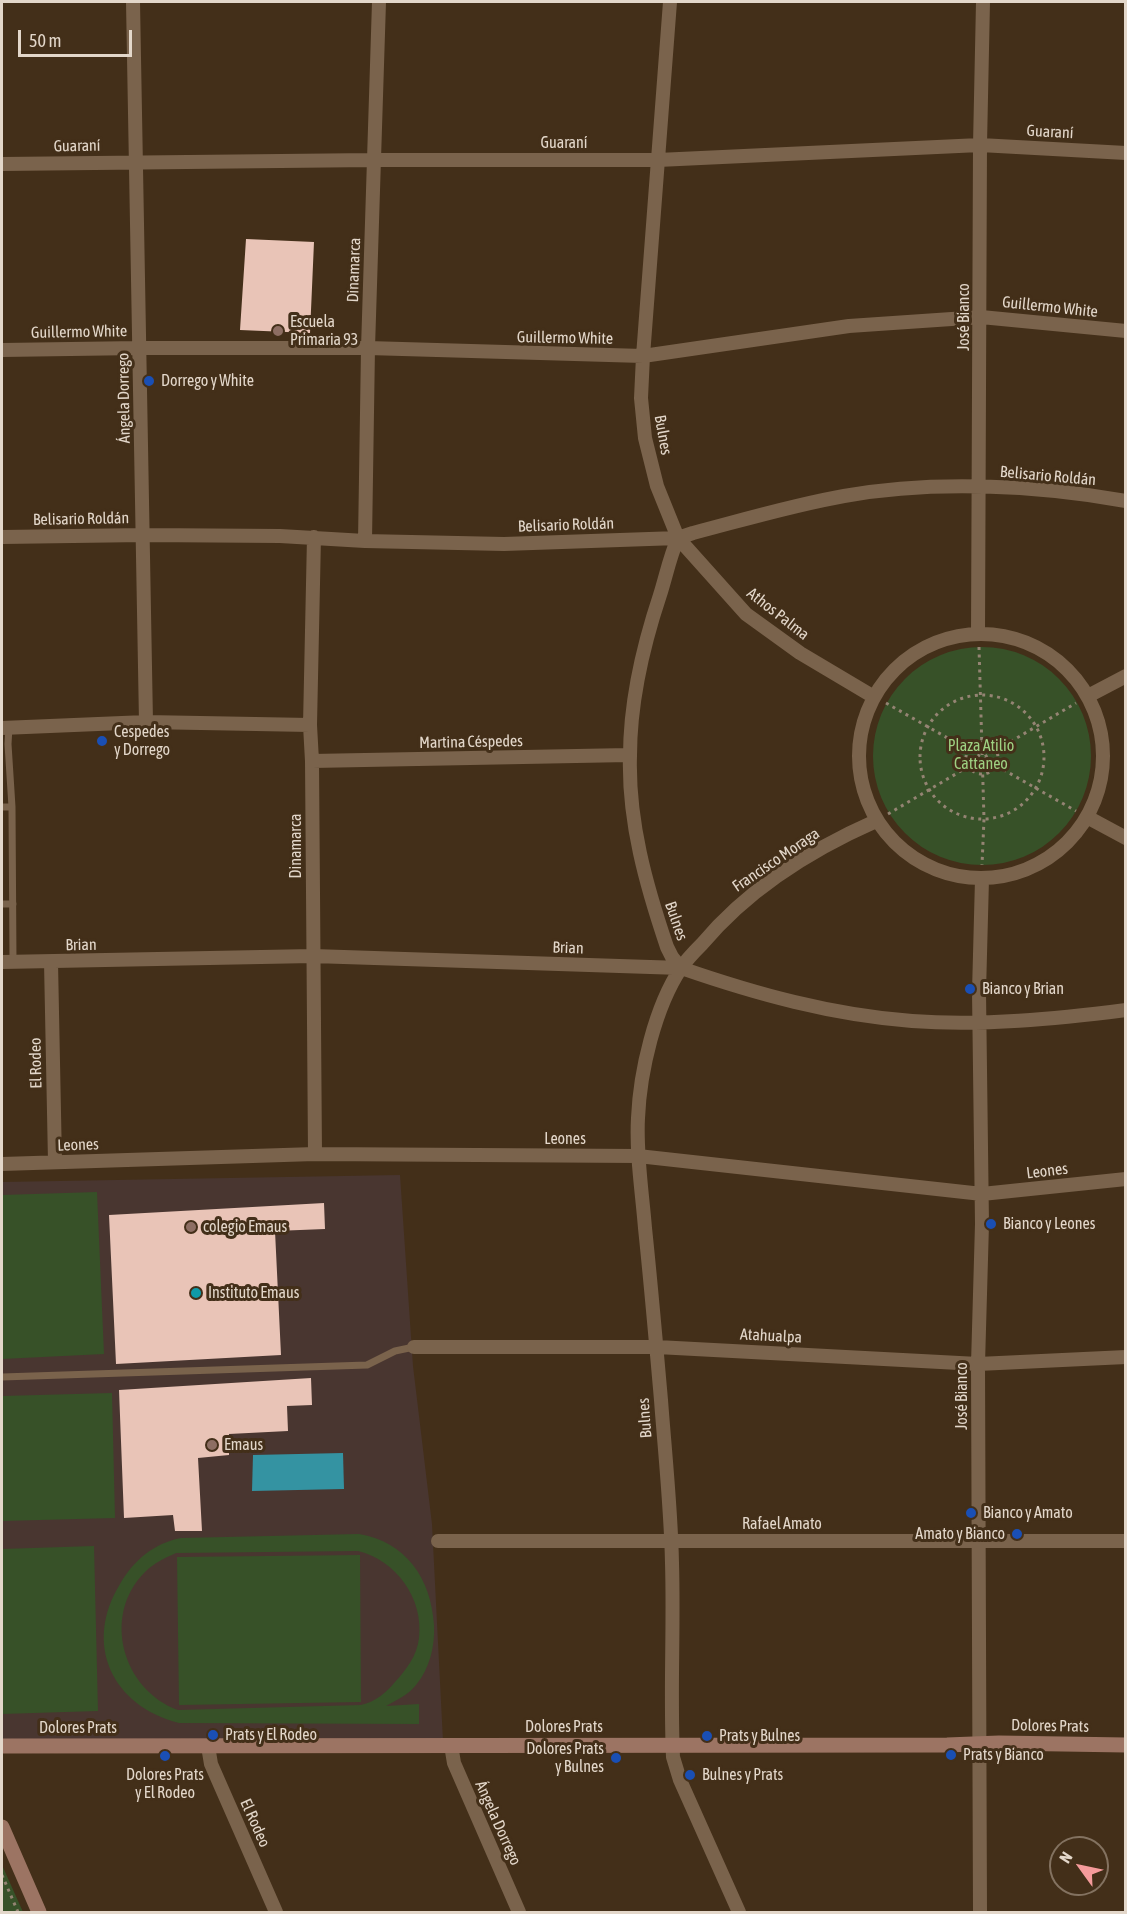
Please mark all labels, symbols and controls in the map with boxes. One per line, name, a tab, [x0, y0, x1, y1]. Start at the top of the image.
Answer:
scale bar	[21, 18, 135, 56]
text: 50 m	[29, 30, 61, 51]
street label: Guaraní	[1026, 121, 1074, 143]
street label: Guaraní	[541, 133, 587, 153]
street label: Guaraní	[53, 136, 101, 156]
street label: Dinamarca	[343, 237, 365, 303]
street label: José Bianco	[954, 283, 974, 351]
street label: Guillermo White	[1001, 292, 1099, 322]
place label: Escuela Primaria 93	[290, 312, 358, 350]
street label: Guillermo White	[31, 322, 127, 342]
marker: Escuela Primaria 93	[271, 324, 285, 338]
street label: Guillermo White	[517, 328, 613, 348]
street label: Ángela Dorrego	[114, 353, 134, 443]
place label: Dorrego y White	[161, 371, 254, 391]
marker: Dorrego y White	[142, 374, 156, 388]
street label: Bulnes	[650, 414, 676, 456]
street label: Belisario Roldán	[999, 462, 1097, 490]
street label: Belisario Roldán	[33, 509, 129, 529]
street label: Belisario Roldán	[518, 514, 614, 536]
street label: Athos Palma	[743, 584, 813, 644]
place label: Cespedes y Dorrego	[114, 722, 170, 760]
street label: Martina Céspedes	[419, 731, 523, 753]
marker: Cespedes y Dorrego	[95, 734, 109, 748]
park label: Plaza Atilio Cattaneo	[948, 736, 1014, 774]
street label: Dinamarca	[286, 814, 306, 878]
street label: Francisco Moraga	[729, 824, 823, 896]
street label: Bulnes	[660, 899, 692, 943]
street label: Brian	[65, 935, 97, 955]
street label: Brian	[552, 938, 584, 958]
place label: Bianco y Brian	[982, 979, 1064, 999]
marker: Bianco y Brian	[963, 982, 977, 996]
street label: El Rodeo	[26, 1037, 46, 1089]
street label: Leones	[544, 1129, 586, 1149]
street label: Leones	[57, 1135, 99, 1155]
street label: Leones	[1025, 1159, 1069, 1183]
place label: Bianco y Leones	[1003, 1214, 1095, 1234]
place label: colegio Emaus	[203, 1217, 287, 1237]
marker: Bianco y Leones	[984, 1217, 998, 1231]
marker: colegio Emaus	[184, 1220, 198, 1234]
place label: Instituto Emaus	[208, 1283, 299, 1303]
marker: Instituto Emaus	[189, 1286, 203, 1300]
street label: Atahualpa	[740, 1325, 802, 1347]
street label: José Bianco	[952, 1362, 972, 1430]
street label: Bulnes	[634, 1397, 656, 1439]
place label: Emaus	[224, 1435, 263, 1455]
marker: Emaus	[205, 1438, 219, 1452]
place label: Bianco y Amato	[983, 1503, 1073, 1523]
marker: Bianco y Amato	[964, 1506, 978, 1520]
street label: Rafael Amato	[742, 1514, 822, 1534]
place label: Amato y Bianco	[915, 1524, 1005, 1544]
marker: Amato y Bianco	[1010, 1527, 1024, 1541]
street label: Dolores Prats	[1011, 1716, 1089, 1736]
street label: Dolores Prats	[525, 1717, 603, 1737]
street label: Dolores Prats	[39, 1718, 117, 1738]
place label: Prats y El Rodeo	[225, 1725, 317, 1745]
place label: Prats y Bulnes	[719, 1726, 800, 1746]
marker: Prats y El Rodeo	[206, 1728, 220, 1742]
marker: Prats y Bulnes	[700, 1729, 714, 1743]
place label: Dolores Prats y Bulnes	[526, 1739, 604, 1777]
place label: Prats y Bianco	[963, 1745, 1044, 1765]
marker: Prats y Bianco	[944, 1748, 958, 1762]
marker: Dolores Prats y El Rodeo	[158, 1749, 172, 1763]
marker: Dolores Prats y Bulnes	[609, 1751, 623, 1765]
place label: Dolores Prats y El Rodeo	[126, 1765, 204, 1803]
place label: Bulnes y Prats	[702, 1765, 783, 1785]
marker: Bulnes y Prats	[683, 1768, 697, 1782]
street label: Ángela Dorrego	[471, 1778, 525, 1868]
street label: El Rodeo	[236, 1796, 274, 1850]
north arrow	[1049, 1836, 1109, 1896]
text: N	[1055, 1848, 1076, 1866]

